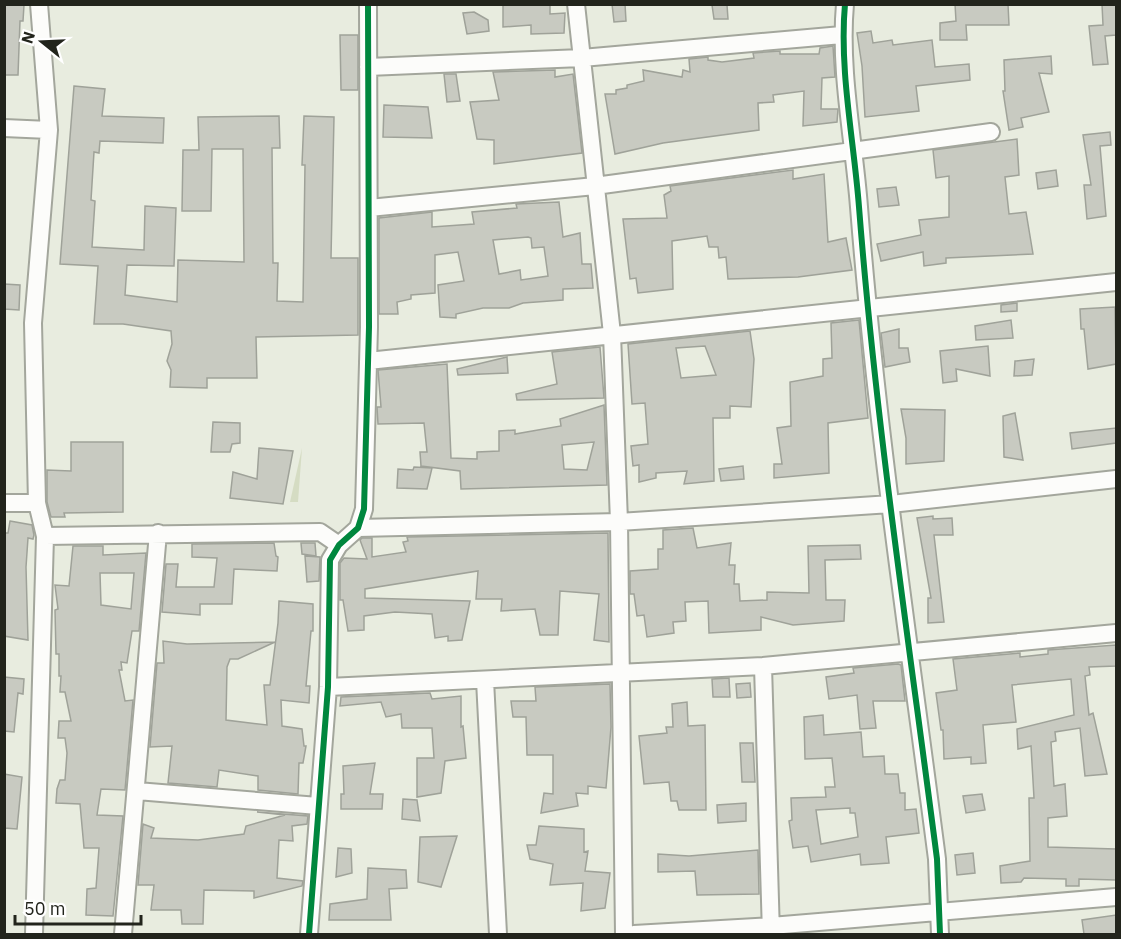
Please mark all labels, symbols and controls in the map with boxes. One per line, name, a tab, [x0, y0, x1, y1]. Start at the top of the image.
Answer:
north arrow	[12, 12, 72, 72]
text: N	[16, 29, 39, 46]
scale bar	[15, 888, 141, 926]
text: 50 m	[24, 897, 66, 920]

